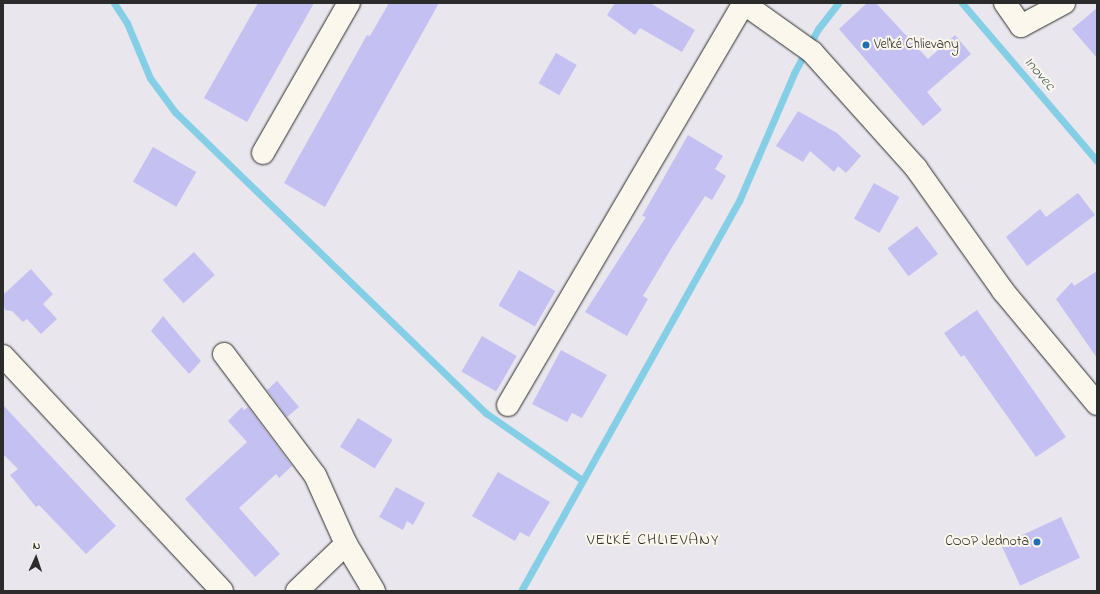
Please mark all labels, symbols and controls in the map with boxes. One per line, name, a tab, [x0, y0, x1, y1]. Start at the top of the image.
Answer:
place label: Veľké Chlievany	[874, 37, 959, 53]
marker: Veľké Chlievany	[861, 40, 871, 50]
water label: Inovec	[1020, 54, 1058, 94]
district label: VEĽKÉ CHLIEVANY	[587, 530, 719, 550]
place label: COOP Jednota	[945, 534, 1029, 550]
marker: COOP Jednota	[1032, 537, 1042, 547]
north arrow	[16, 538, 56, 578]
text: N	[32, 538, 41, 554]

